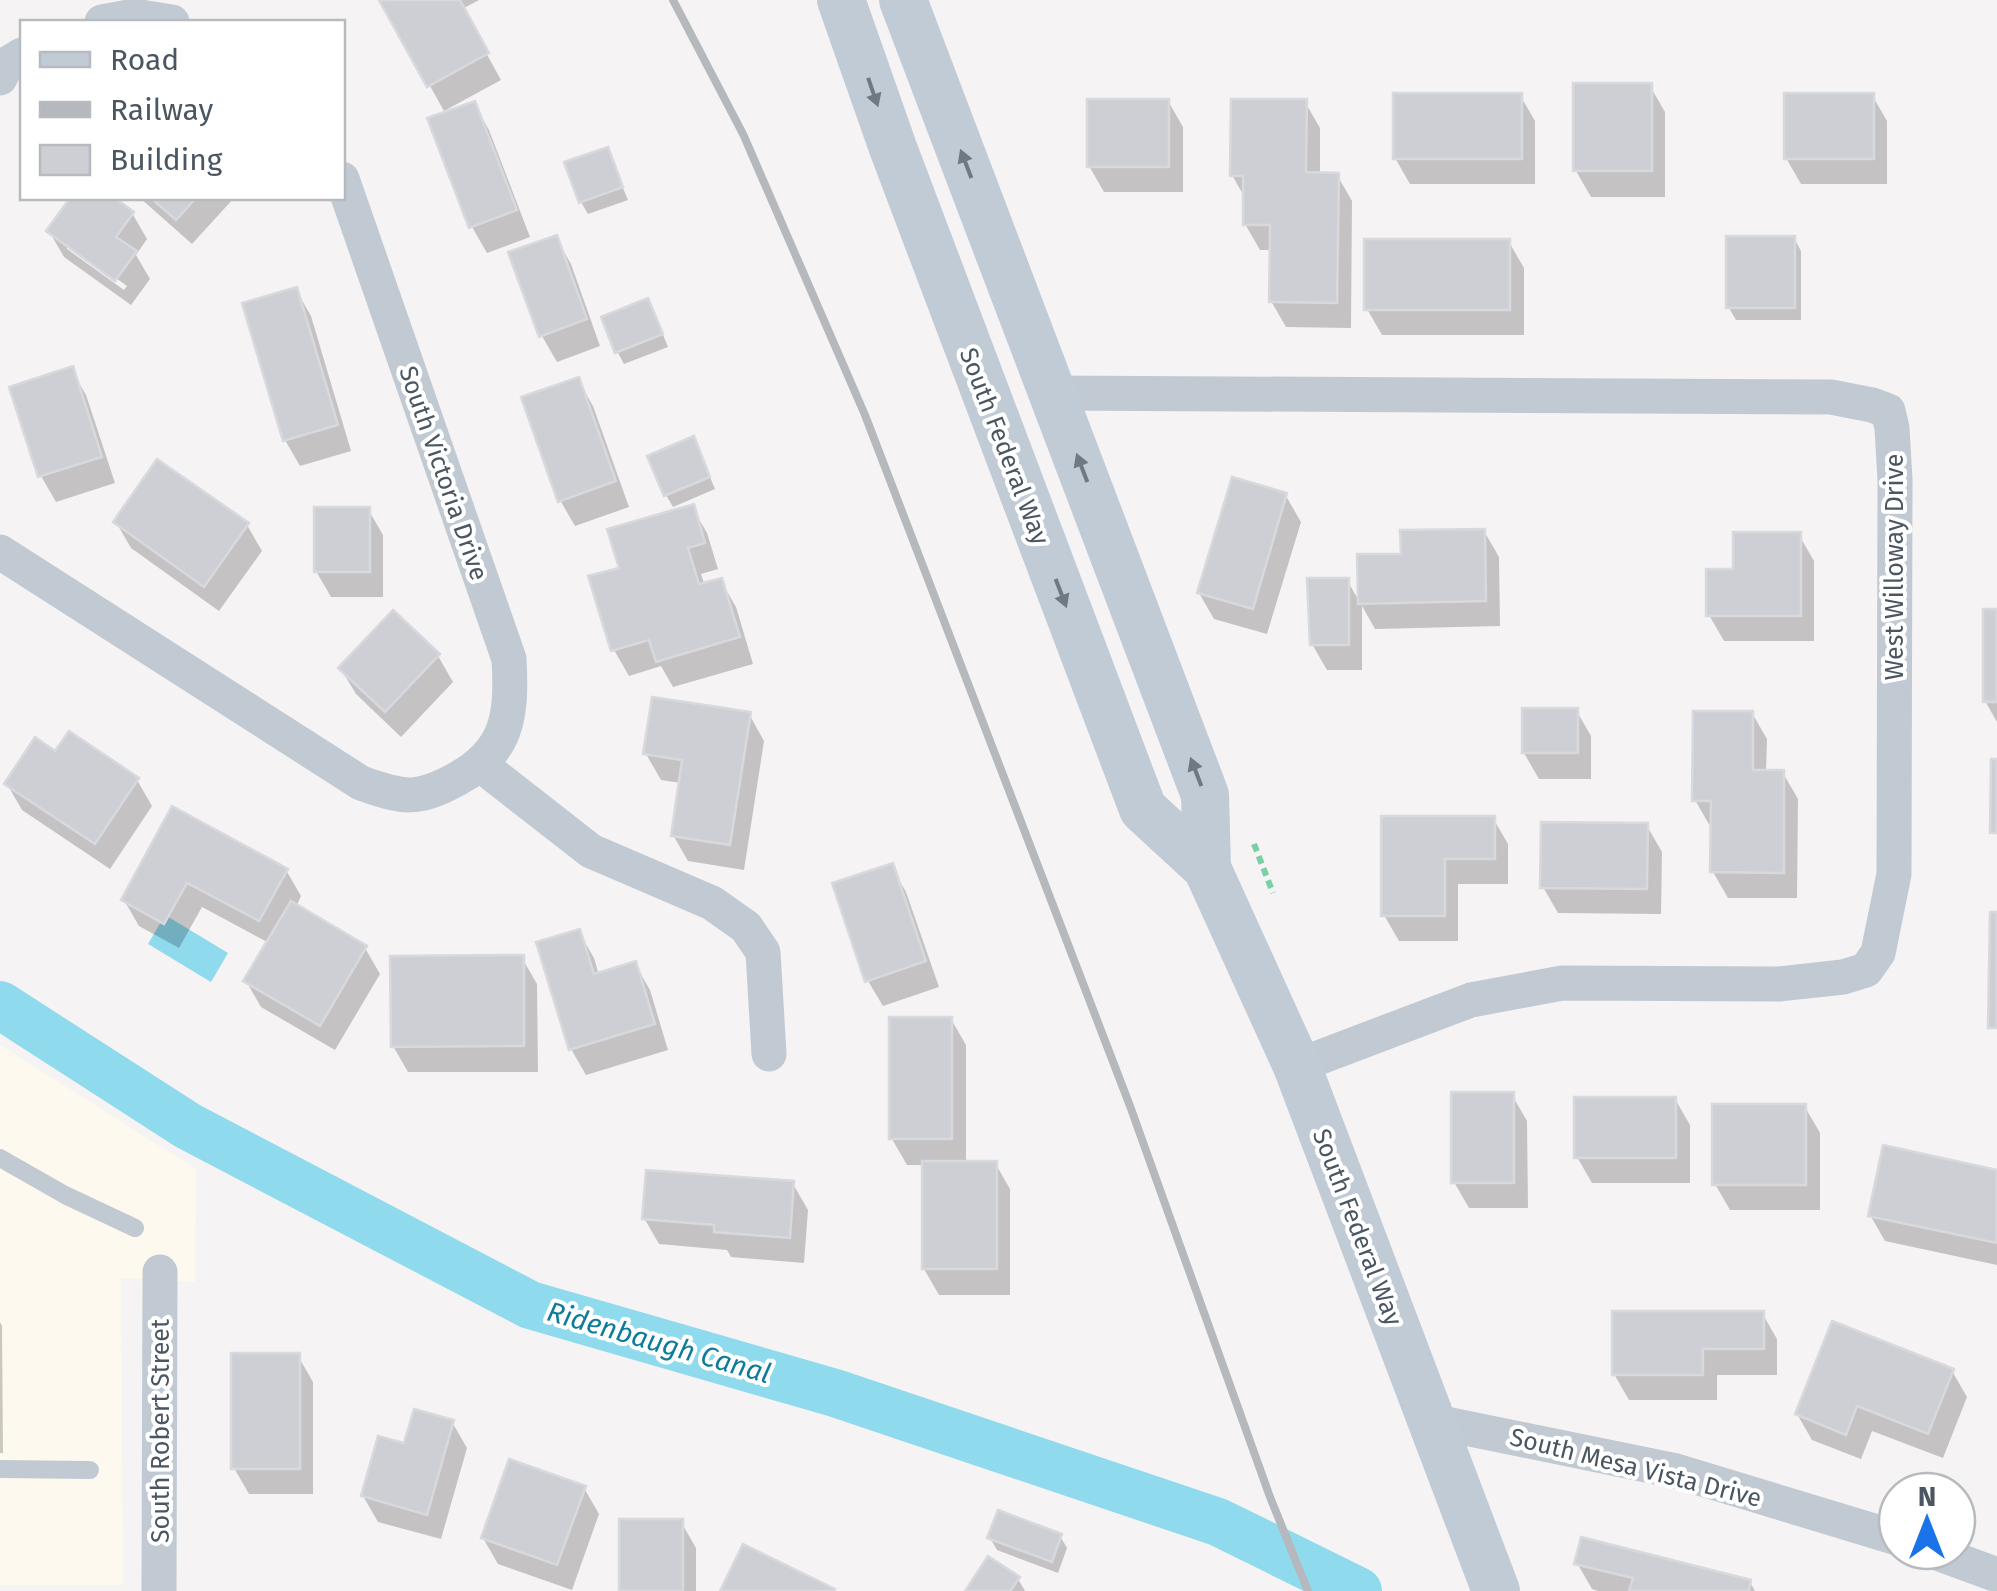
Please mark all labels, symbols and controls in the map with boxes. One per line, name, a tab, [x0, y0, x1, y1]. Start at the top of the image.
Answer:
legend	[20, 20, 345, 200]
text: Road	[110, 42, 179, 78]
one-way arrow	[867, 78, 882, 108]
text: Railway	[110, 92, 213, 128]
text: Building	[110, 142, 223, 178]
one-way arrow	[958, 149, 973, 179]
street label: South Federal Way	[953, 344, 1056, 550]
street label: South Victoria Drive	[392, 362, 494, 584]
one-way arrow	[1073, 453, 1089, 483]
street label: West Willoway Drive	[1880, 454, 1910, 680]
one-way arrow	[1054, 578, 1069, 608]
one-way arrow	[1188, 757, 1204, 787]
street label: South Federal Way	[1306, 1125, 1409, 1331]
water label: Ridenbaugh Canal	[543, 1295, 774, 1390]
street label: South Robert Street	[146, 1318, 176, 1543]
street label: South Mesa Vista Drive	[1507, 1422, 1765, 1514]
north arrow	[1877, 1471, 1977, 1571]
text: N	[1918, 1480, 1936, 1513]

